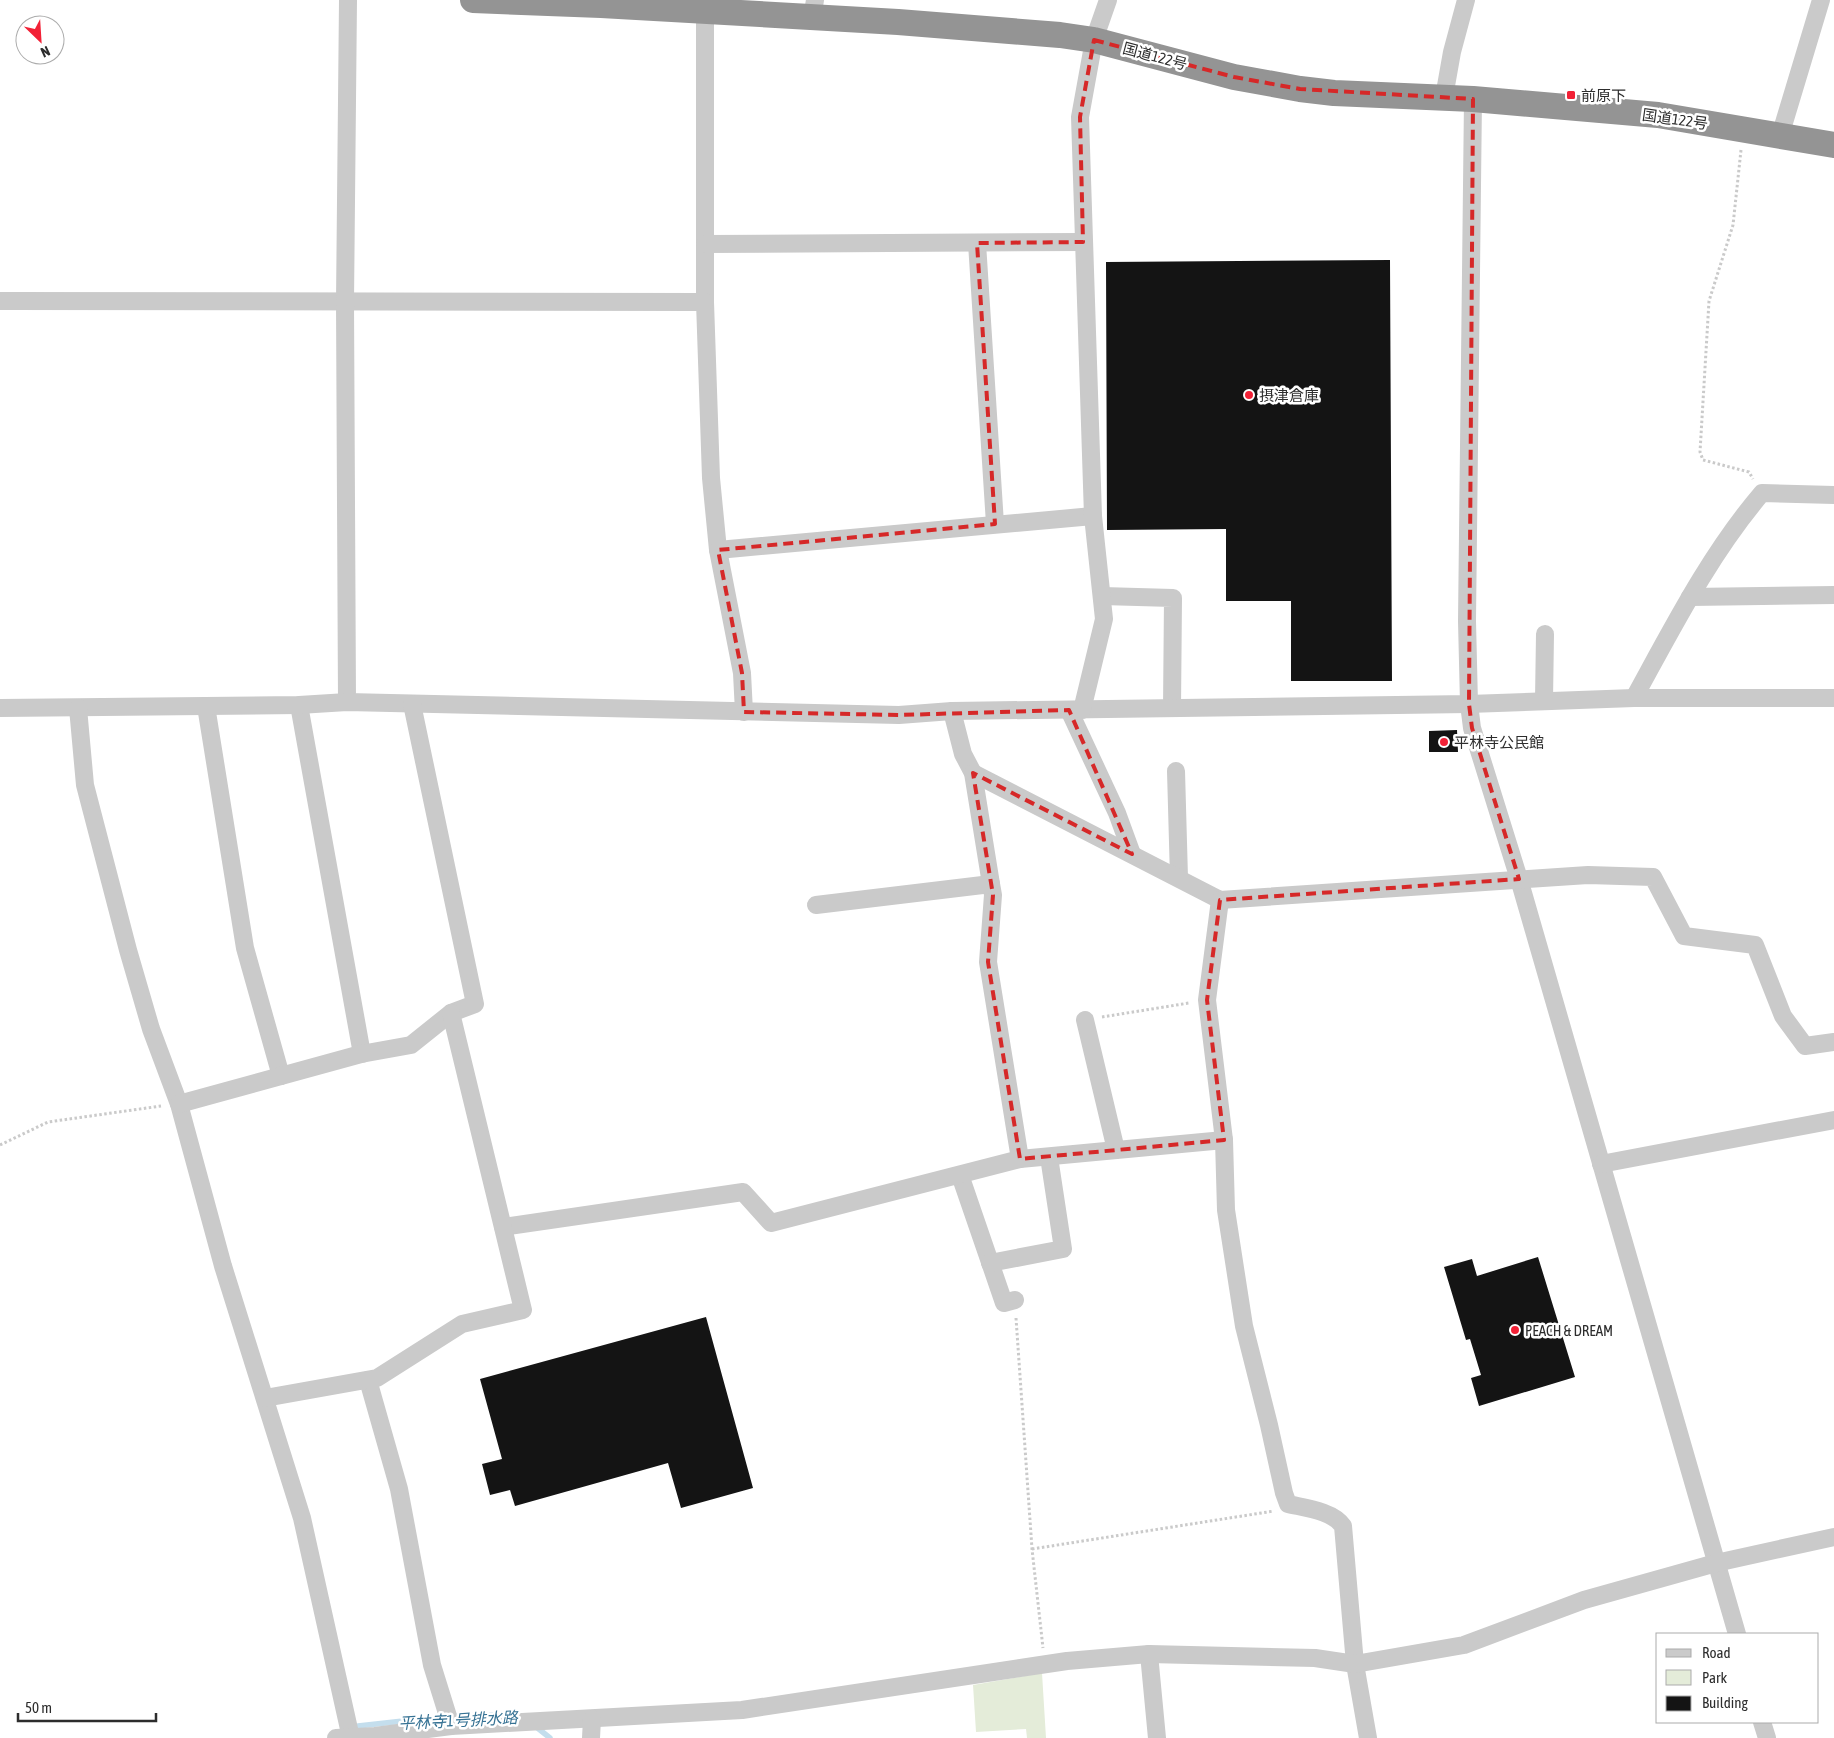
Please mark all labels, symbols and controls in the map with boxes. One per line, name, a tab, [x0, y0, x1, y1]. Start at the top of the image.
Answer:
north arrow	[15, 15, 65, 65]
street label: 国道122号	[1121, 39, 1189, 73]
text: N	[38, 43, 53, 61]
place label: 前原下	[1581, 87, 1626, 104]
marker: 前原下	[1565, 89, 1577, 101]
street label: 国道122号	[1641, 106, 1709, 132]
place label: 摂津倉庫	[1259, 387, 1319, 404]
marker: 摂津倉庫	[1243, 389, 1255, 401]
place label: 平林寺公民館	[1454, 734, 1544, 751]
marker: 平林寺公民館	[1438, 736, 1450, 748]
place label: PEACH & DREAM	[1525, 1322, 1613, 1339]
marker: PEACH & DREAM	[1509, 1324, 1521, 1336]
legend	[1656, 1633, 1819, 1723]
text: Road	[1702, 1644, 1731, 1661]
text: Park	[1702, 1669, 1727, 1686]
scale bar	[18, 1690, 155, 1722]
text: Building	[1702, 1694, 1748, 1711]
text: 50 m	[25, 1699, 52, 1716]
water label: 平林寺1号排水路	[398, 1708, 520, 1732]

